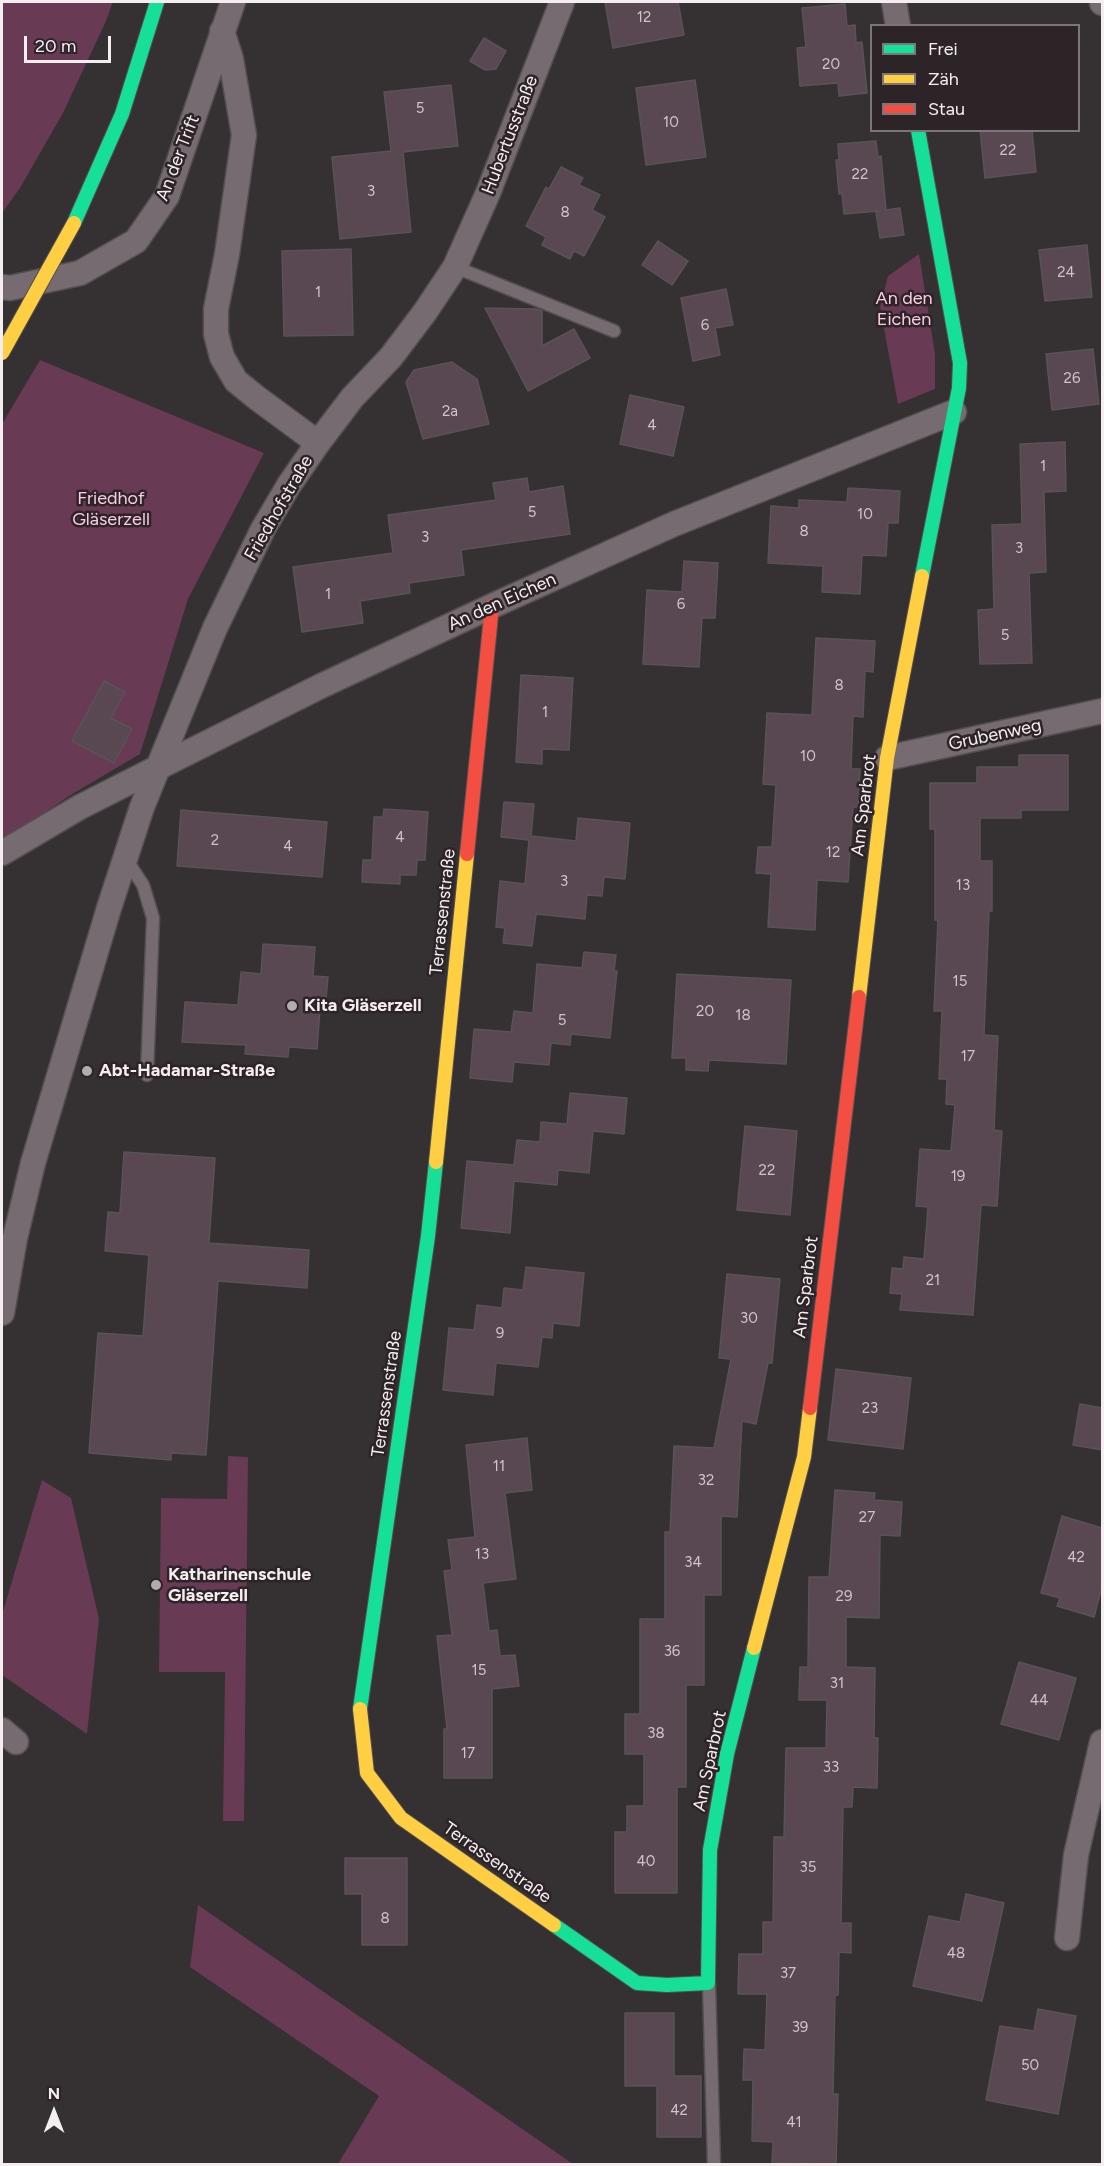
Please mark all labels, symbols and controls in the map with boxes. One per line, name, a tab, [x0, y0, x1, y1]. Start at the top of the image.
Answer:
house number: 12	[637, 9, 651, 27]
scale bar	[27, 24, 114, 62]
legend	[870, 24, 1080, 132]
text: 20 m	[35, 35, 76, 57]
text: Frei	[928, 38, 958, 60]
house number: 20	[822, 56, 840, 74]
text: Zäh	[928, 68, 959, 90]
street label: Hubertusstraße	[477, 72, 543, 198]
text: Stau	[928, 98, 965, 120]
house number: 5	[416, 100, 424, 118]
street label: An der Trift	[152, 112, 204, 204]
house number: 10	[663, 114, 679, 132]
house number: 22	[1000, 142, 1016, 160]
house number: 22	[852, 166, 868, 184]
house number: 3	[367, 183, 375, 201]
house number: 8	[560, 204, 570, 222]
house number: 24	[1057, 264, 1075, 282]
house number: 1	[315, 284, 321, 302]
park label: An den Eichen	[875, 288, 933, 330]
house number: 6	[701, 317, 709, 335]
house number: 26	[1064, 370, 1080, 388]
house number: 2a	[442, 403, 458, 421]
house number: 4	[647, 417, 657, 435]
street label: Friedhofstraße	[240, 452, 318, 564]
house number: 1	[1040, 458, 1046, 476]
park label: Friedhof Gläserzell	[72, 488, 150, 530]
house number: 5	[528, 504, 536, 522]
house number: 10	[857, 506, 873, 524]
house number: 8	[799, 523, 809, 541]
house number: 3	[421, 529, 429, 547]
house number: 3	[1015, 540, 1023, 558]
street label: An den Eichen	[445, 569, 559, 635]
house number: 1	[325, 586, 331, 604]
house number: 6	[677, 596, 685, 614]
house number: 5	[1001, 627, 1009, 645]
house number: 8	[834, 677, 844, 695]
house number: 1	[542, 704, 548, 722]
street label: Grubenweg	[947, 715, 1043, 755]
house number: 10	[800, 748, 816, 766]
street label: Am Sparbrot	[847, 753, 881, 857]
house number: 4	[395, 829, 405, 847]
house number: 2	[211, 832, 219, 850]
house number: 4	[283, 838, 293, 856]
house number: 12	[826, 844, 840, 862]
street label: Terrassenstraße	[426, 848, 460, 976]
house number: 3	[560, 873, 568, 891]
house number: 13	[956, 877, 970, 895]
house number: 15	[953, 973, 967, 991]
place label: Kita Gläserzell	[304, 995, 422, 1017]
marker: Kita Gläserzell	[285, 999, 299, 1013]
house number: 20	[696, 1003, 714, 1021]
house number: 18	[735, 1007, 751, 1025]
house number: 5	[558, 1012, 566, 1030]
house number: 17	[961, 1048, 975, 1066]
place label: Abt-Hadamar-Straße	[99, 1060, 275, 1082]
marker: Abt-Hadamar-Straße	[80, 1064, 94, 1078]
house number: 22	[759, 1162, 775, 1180]
house number: 19	[951, 1168, 965, 1186]
street label: Am Sparbrot	[789, 1235, 823, 1339]
house number: 21	[926, 1272, 940, 1290]
house number: 30	[740, 1310, 758, 1328]
house number: 9	[496, 1325, 504, 1343]
street label: Terrassenstraße	[367, 1330, 407, 1458]
house number: 23	[862, 1400, 878, 1418]
house number: 11	[493, 1458, 505, 1476]
house number: 32	[698, 1472, 714, 1490]
house number: 27	[859, 1509, 875, 1527]
house number: 13	[475, 1546, 489, 1564]
house number: 42	[1067, 1549, 1085, 1567]
house number: 34	[684, 1554, 702, 1572]
place label: Katharinenschule Gläserzell	[168, 1564, 311, 1606]
marker: Katharinenschule Gläserzell	[149, 1578, 163, 1592]
house number: 29	[836, 1588, 852, 1606]
house number: 36	[664, 1643, 680, 1661]
house number: 15	[472, 1662, 486, 1680]
house number: 31	[830, 1675, 844, 1693]
house number: 44	[1030, 1692, 1048, 1710]
street label: Am Sparbrot	[689, 1708, 731, 1814]
house number: 38	[647, 1725, 665, 1743]
house number: 17	[461, 1745, 475, 1763]
house number: 33	[823, 1759, 839, 1777]
street label: Terrassenstraße	[439, 1818, 555, 1908]
house number: 40	[637, 1853, 655, 1871]
house number: 35	[800, 1859, 816, 1877]
house number: 8	[380, 1910, 390, 1928]
house number: 48	[947, 1945, 965, 1963]
house number: 37	[780, 1965, 796, 1983]
house number: 39	[792, 2019, 808, 2037]
house number: 50	[1021, 2057, 1039, 2075]
north arrow	[24, 2082, 84, 2142]
text: N	[48, 2084, 60, 2103]
house number: 42	[670, 2102, 688, 2120]
house number: 41	[786, 2114, 802, 2132]

